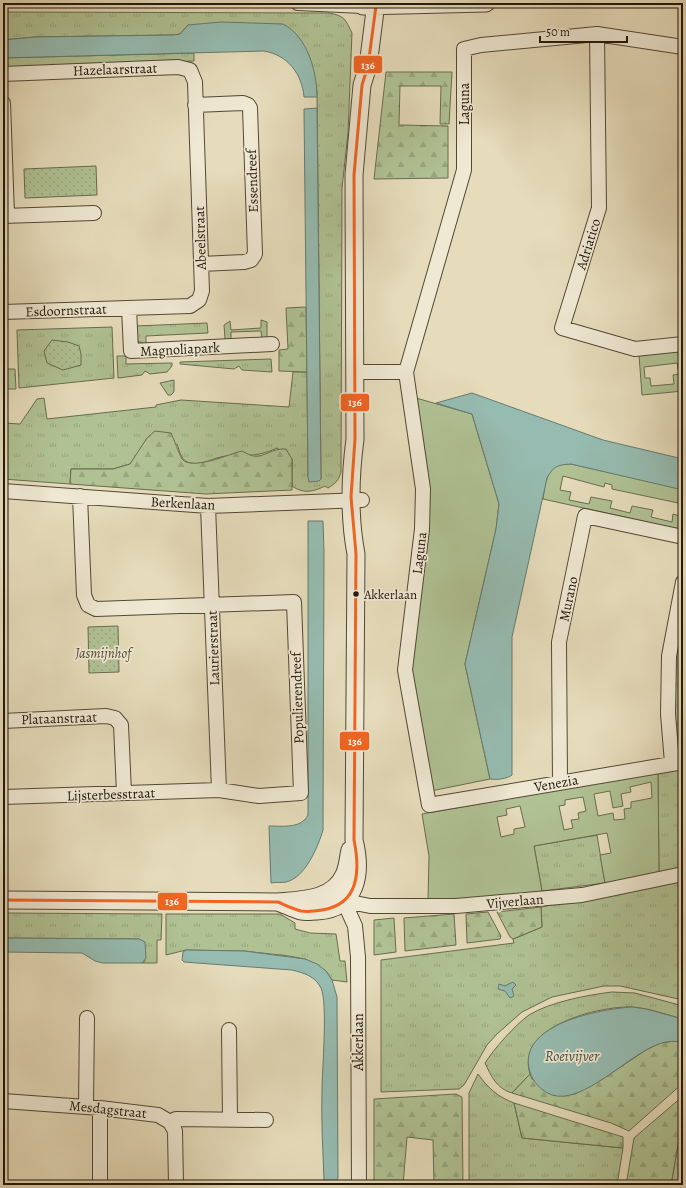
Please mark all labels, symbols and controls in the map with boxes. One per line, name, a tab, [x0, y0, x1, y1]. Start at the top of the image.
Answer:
scale bar	[540, 18, 627, 44]
text: 50 m	[546, 24, 570, 40]
line badge: 136	[353, 55, 383, 74]
text: 136	[361, 58, 375, 73]
street label: Hazelaarstraat	[72, 59, 158, 80]
street label: Laguna	[455, 82, 474, 125]
street label: Essendreef	[242, 147, 263, 213]
street label: Abeelstraat	[190, 205, 211, 271]
street label: Adriatico	[571, 216, 605, 273]
street label: Esdoornstraat	[25, 300, 107, 321]
street label: Magnoliapark	[140, 338, 221, 361]
line badge: 136	[340, 393, 370, 412]
text: 136	[348, 395, 362, 410]
street label: Berkenlaan	[150, 492, 216, 515]
street label: Laguna	[407, 530, 432, 575]
street label: Murano	[554, 575, 583, 623]
place label: Akkerlaan	[363, 586, 417, 603]
marker: Akkerlaan	[351, 589, 361, 599]
street label: Laurierstraat	[203, 610, 224, 686]
park label: Jasmijnhof	[74, 644, 134, 663]
street label: Populierendreef	[286, 649, 309, 744]
street label: Plataanstraat	[21, 708, 98, 729]
line badge: 136	[339, 731, 370, 751]
text: 136	[348, 734, 362, 749]
street label: Venezia	[531, 770, 580, 797]
street label: Lijsterbesstraat	[66, 783, 156, 806]
street label: Vijverlaan	[485, 890, 545, 914]
line badge: 136	[157, 892, 188, 911]
text: 136	[165, 894, 179, 909]
street label: Akkerlaan	[349, 1013, 368, 1072]
water label: Roeivijver	[545, 1046, 600, 1066]
street label: Mesdagstraat	[68, 1096, 148, 1123]

